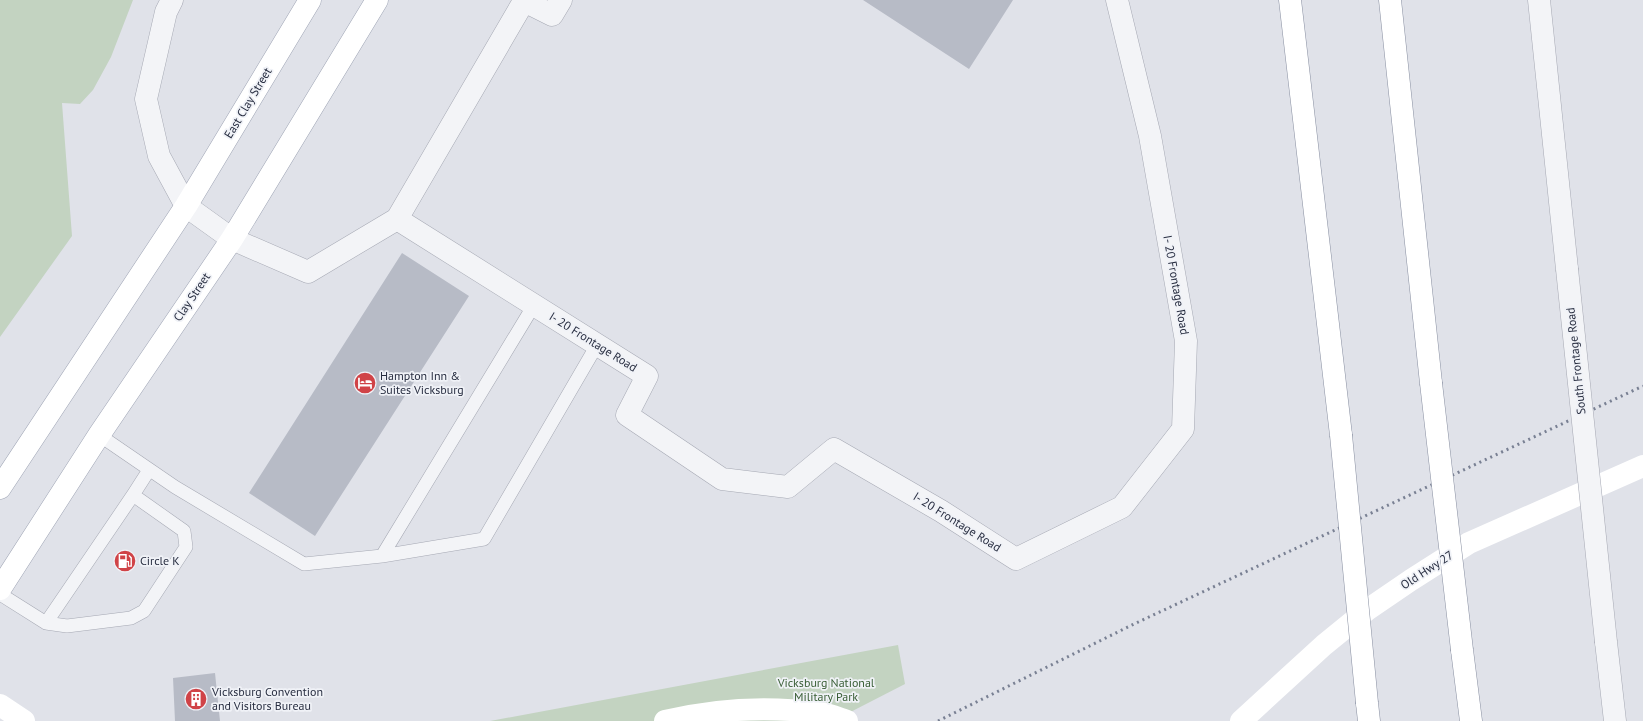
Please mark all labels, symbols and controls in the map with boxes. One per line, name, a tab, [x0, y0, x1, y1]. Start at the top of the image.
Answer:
street label: East Clay Street	[221, 65, 275, 141]
street label: I- 20 Frontage Road	[1160, 234, 1193, 336]
street label: Clay Street	[170, 270, 213, 324]
street label: South Frontage Road	[1562, 307, 1589, 415]
street label: I- 20 Frontage Road	[547, 309, 640, 375]
place label: Hampton Inn & Suites Vicksburg	[380, 368, 464, 397]
hotel icon: Hampton Inn & Suites Vicksburg	[352, 370, 378, 396]
street label: I- 20 Frontage Road	[911, 489, 1004, 555]
street label: Old Hwy 27	[1398, 547, 1456, 592]
fuel station icon: Circle K	[112, 548, 138, 574]
place label: Circle K	[140, 553, 180, 568]
park label: Vicksburg National Military Park	[777, 675, 875, 704]
place label: Vicksburg Convention and Visitors Bureau	[211, 684, 323, 713]
building icon: Vicksburg Convention and Visitors Bureau	[183, 686, 209, 712]

